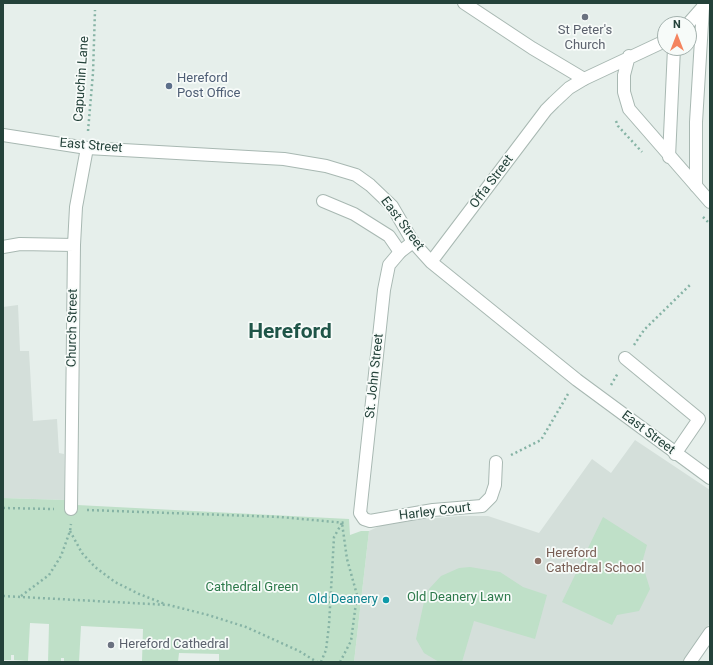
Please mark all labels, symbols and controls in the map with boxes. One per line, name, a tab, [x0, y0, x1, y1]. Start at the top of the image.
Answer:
marker: St Peter's Church	[580, 12, 590, 22]
north arrow	[657, 16, 697, 56]
text: N	[673, 18, 681, 31]
place label: St Peter's Church	[558, 23, 612, 54]
street label: Capuchin Lane	[71, 36, 93, 122]
place label: Hereford Post Office	[177, 71, 240, 102]
marker: Hereford Post Office	[164, 81, 174, 91]
street label: East Street	[59, 135, 123, 157]
street label: Offa Street	[467, 152, 517, 212]
street label: East Street	[377, 194, 427, 254]
street label: Church Street	[65, 289, 81, 367]
district label: Hereford	[248, 320, 332, 346]
street label: St. John Street	[363, 333, 387, 419]
street label: East Street	[618, 408, 678, 458]
street label: Harley Court	[398, 500, 472, 524]
place label: Hereford Cathedral School	[546, 546, 644, 577]
marker: Hereford Cathedral School	[533, 556, 543, 566]
park label: Cathedral Green	[206, 580, 298, 596]
park label: Old Deanery Lawn	[407, 590, 511, 606]
place label: Old Deanery	[308, 592, 378, 608]
marker: Old Deanery	[381, 595, 391, 605]
place label: Hereford Cathedral	[119, 637, 229, 653]
marker: Hereford Cathedral	[106, 640, 116, 650]

